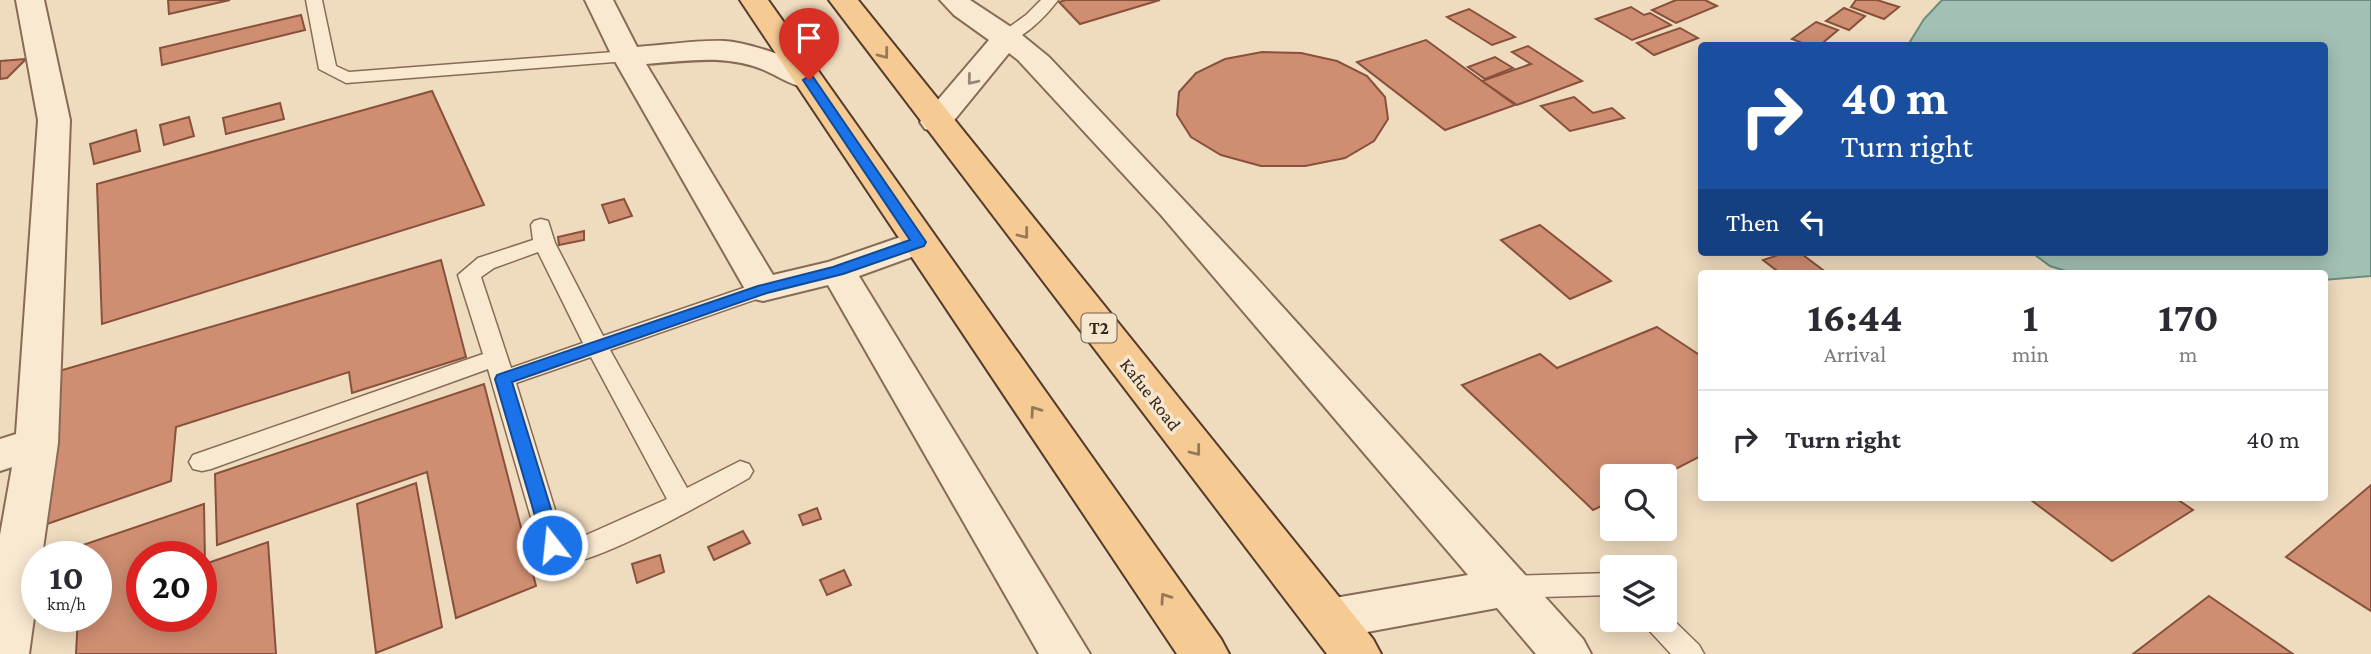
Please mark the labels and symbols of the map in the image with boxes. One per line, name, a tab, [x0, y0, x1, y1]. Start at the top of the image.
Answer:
pin	[779, 8, 839, 80]
one-way arrow	[876, 47, 889, 59]
one-way arrow	[968, 71, 980, 84]
one-way arrow	[1016, 226, 1029, 238]
road number: T2	[1082, 314, 1116, 342]
street label: Kafue Road	[1116, 354, 1185, 435]
one-way arrow	[1031, 406, 1043, 419]
one-way arrow	[1187, 443, 1200, 455]
position arrow	[515, 508, 589, 582]
speed limit sign: 20	[126, 541, 217, 632]
one-way arrow	[1161, 593, 1173, 606]

